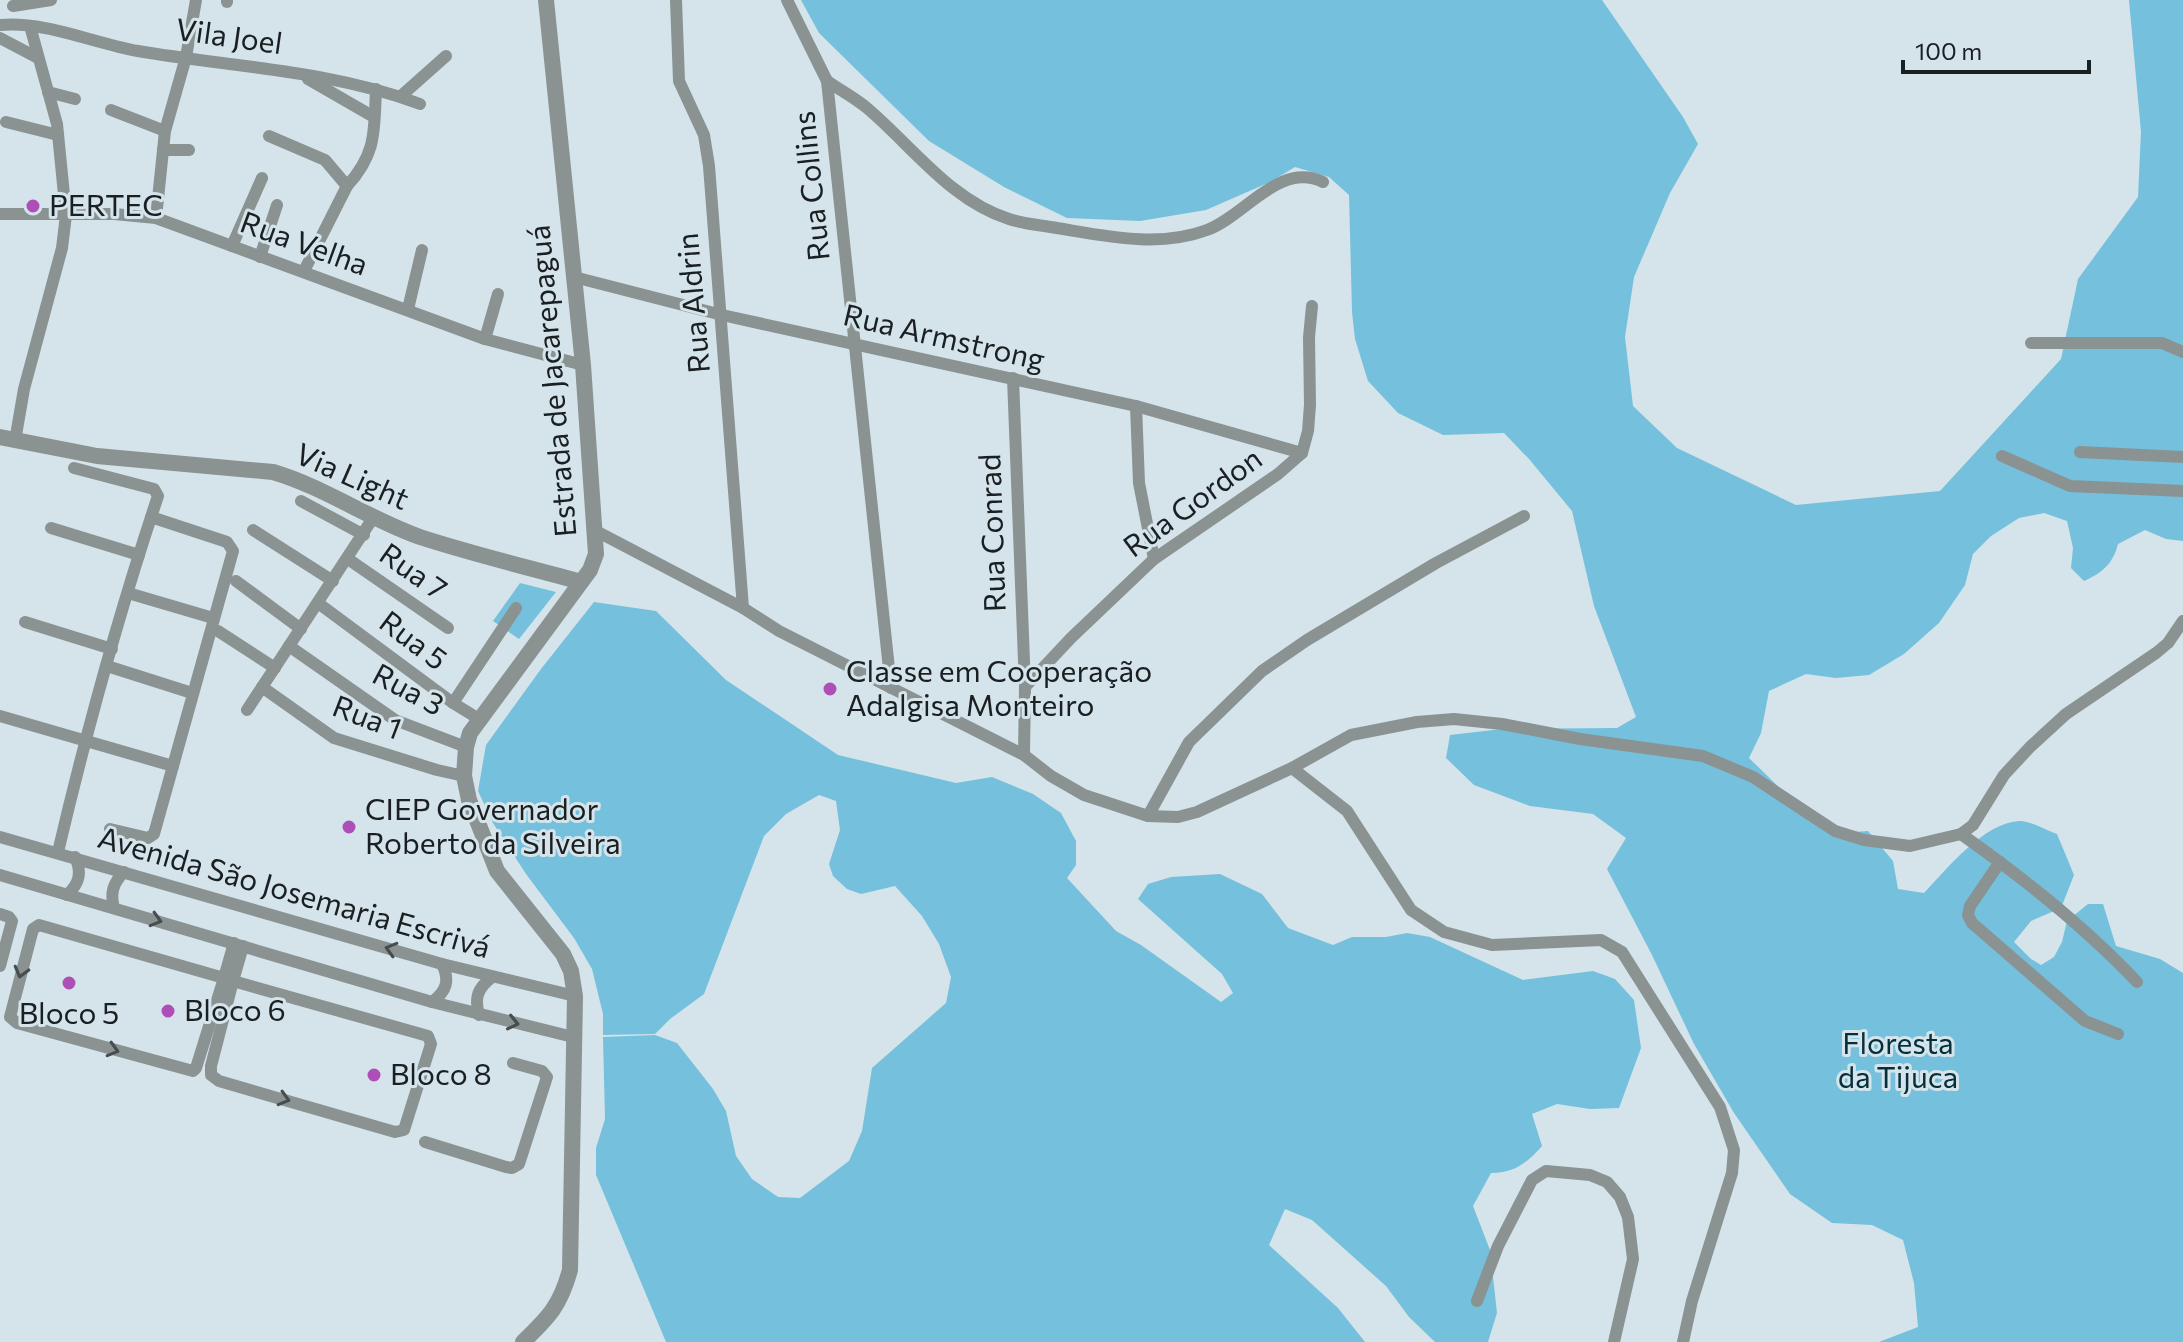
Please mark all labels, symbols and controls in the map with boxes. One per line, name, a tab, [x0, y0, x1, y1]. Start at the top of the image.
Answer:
street label: Vila Joel	[174, 9, 285, 60]
scale bar	[1903, 24, 2089, 74]
text: 100 m	[1915, 36, 1982, 65]
street label: Rua Collins	[783, 110, 836, 263]
place label: PERTEC	[49, 185, 163, 222]
marker: PERTEC	[24, 197, 42, 215]
street label: Rua Velha	[236, 202, 374, 282]
street label: Estrada de Jacarepaguá	[518, 224, 583, 539]
street label: Rua Aldrin	[667, 232, 716, 375]
street label: Rua Armstrong	[840, 294, 1049, 377]
street label: Via Light	[291, 433, 416, 516]
street label: Rua Gordon	[1115, 438, 1268, 564]
street label: Rua Conrad	[969, 453, 1012, 613]
street label: Rua 7	[374, 534, 455, 606]
street label: Rua 5	[373, 602, 456, 676]
place label: Classe em Cooperação Adalgisa Monteiro	[846, 651, 1152, 722]
street label: Rua 3	[367, 654, 451, 722]
marker: Classe em Cooperação Adalgisa Monteiro	[821, 680, 839, 698]
street label: Rua 1	[328, 686, 408, 746]
place label: CIEP Governador Roberto da Silveira	[365, 789, 621, 860]
street label: Avenida São Josemaria Escrivá	[94, 817, 495, 964]
marker: CIEP Governador Roberto da Silveira	[340, 818, 358, 836]
one-way arrow	[148, 911, 162, 927]
one-way arrow	[384, 942, 398, 958]
one-way arrow	[14, 965, 31, 979]
marker: Bloco 5	[60, 974, 78, 992]
place label: Bloco 6	[184, 990, 286, 1027]
place label: Bloco 5	[19, 993, 119, 1030]
marker: Bloco 6	[159, 1002, 177, 1020]
one-way arrow	[506, 1013, 519, 1030]
park label: Floresta da Tijuca	[1838, 1023, 1958, 1094]
one-way arrow	[105, 1041, 119, 1057]
place label: Bloco 8	[390, 1054, 492, 1091]
marker: Bloco 8	[365, 1066, 383, 1084]
one-way arrow	[277, 1090, 291, 1106]

